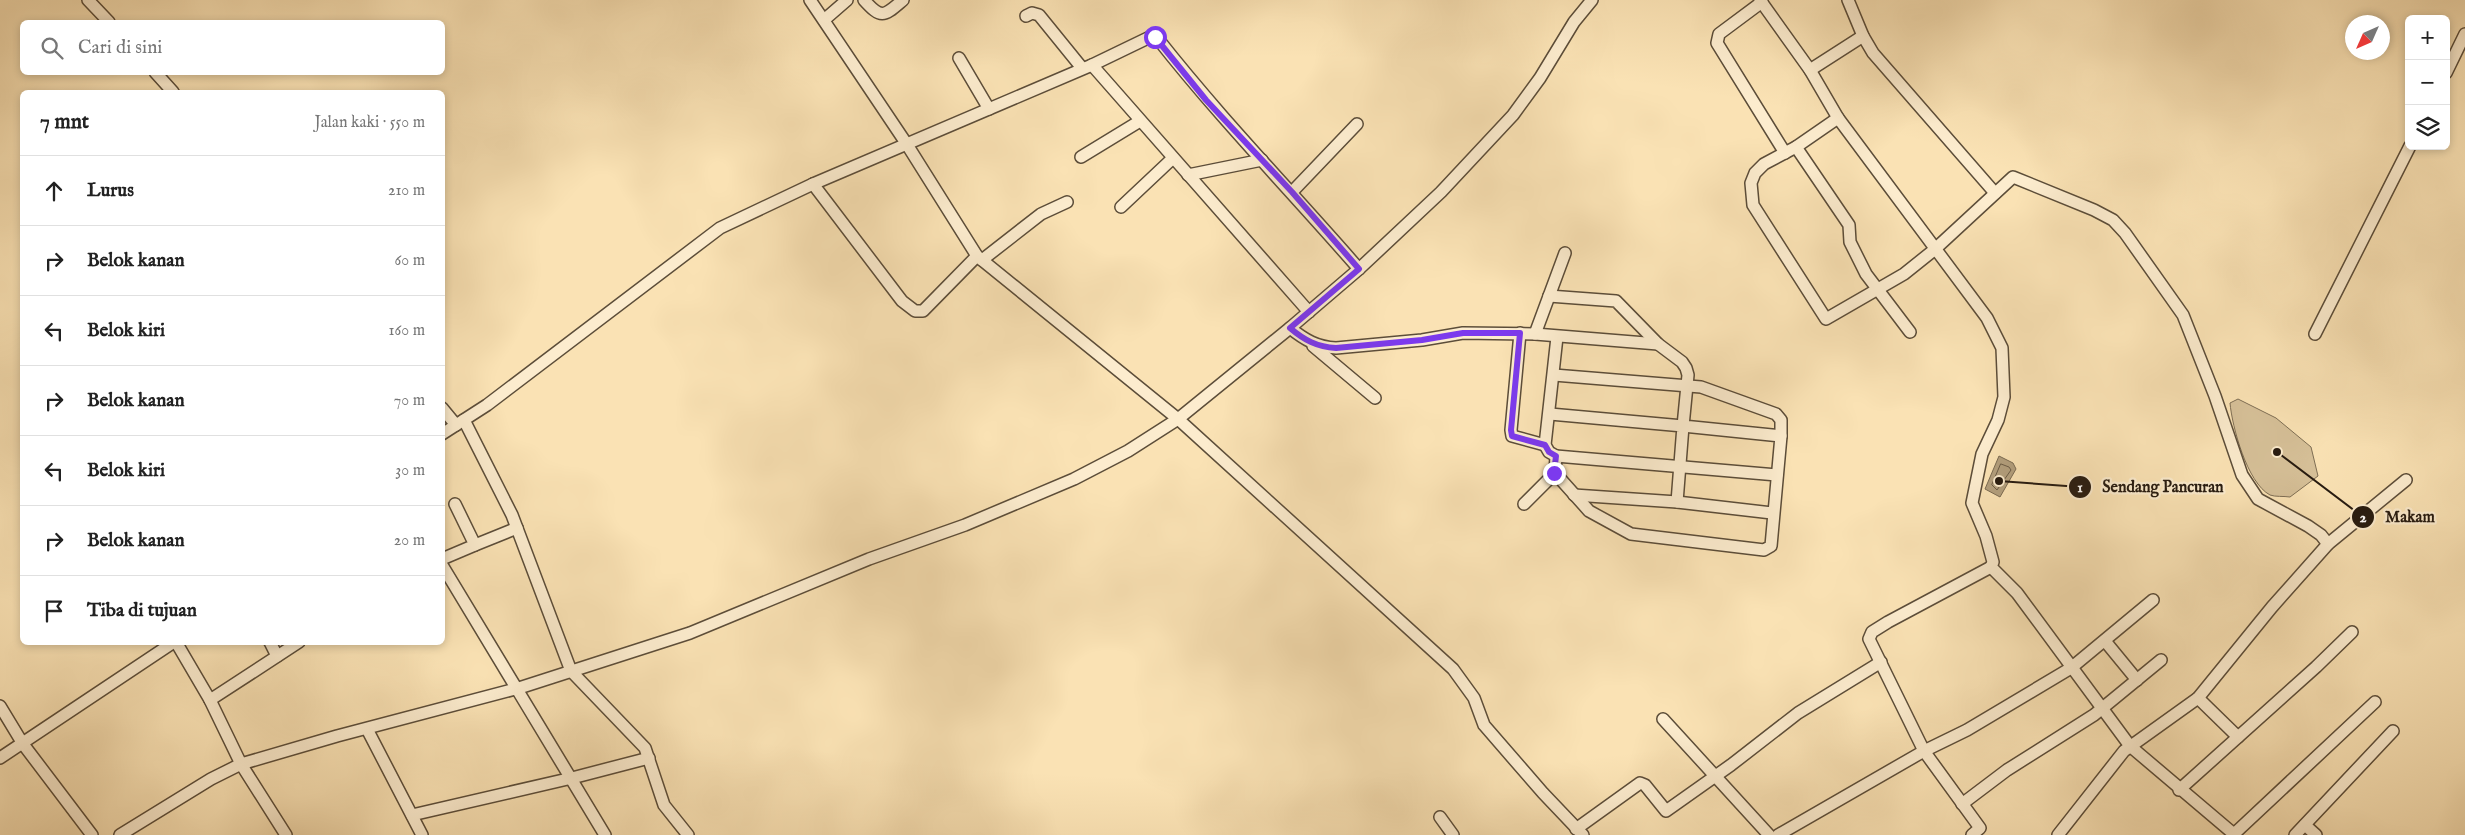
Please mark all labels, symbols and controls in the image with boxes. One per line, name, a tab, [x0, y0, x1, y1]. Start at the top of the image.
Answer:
north arrow	[2345, 15, 2390, 60]
map controls	[2405, 15, 2450, 150]
button: +	[2405, 15, 2450, 60]
search box	[20, 20, 445, 75]
route start	[1144, 26, 1167, 49]
icon: search	[38, 34, 66, 62]
text: Cari di sini	[78, 36, 162, 60]
button: −	[2405, 60, 2450, 105]
button: layers	[2405, 105, 2450, 150]
text: 7 mnt	[40, 109, 89, 136]
text: Jalan kaki · 550 m	[315, 113, 425, 133]
icon: ahead	[40, 177, 68, 205]
text: Lurus	[87, 179, 134, 203]
text: 210 m	[388, 181, 425, 201]
icon: right	[40, 247, 68, 275]
text: Belok kanan	[87, 249, 185, 273]
text: 60 m	[395, 251, 425, 271]
icon: left	[40, 317, 68, 345]
text: Belok kiri	[87, 319, 165, 343]
text: 160 m	[389, 321, 425, 341]
icon: right	[40, 387, 68, 415]
text: Belok kanan	[87, 389, 185, 413]
text: 70 m	[394, 391, 425, 411]
icon: left	[40, 457, 68, 485]
text: Belok kiri	[87, 459, 165, 483]
text: 30 m	[395, 461, 425, 481]
route end	[1543, 462, 1566, 485]
callout: Sendang Pancuran	[2067, 471, 2233, 502]
text: 1	[2077, 478, 2083, 497]
text: Sendang Pancuran	[2102, 478, 2224, 498]
callout: Makam	[2350, 501, 2445, 532]
text: 2	[2359, 508, 2367, 527]
text: Makam	[2385, 508, 2436, 528]
icon: right	[40, 527, 68, 555]
text: Belok kanan	[87, 529, 185, 553]
text: 20 m	[394, 531, 425, 551]
icon: arrive	[40, 597, 68, 625]
text: Tiba di tujuan	[87, 599, 197, 623]

